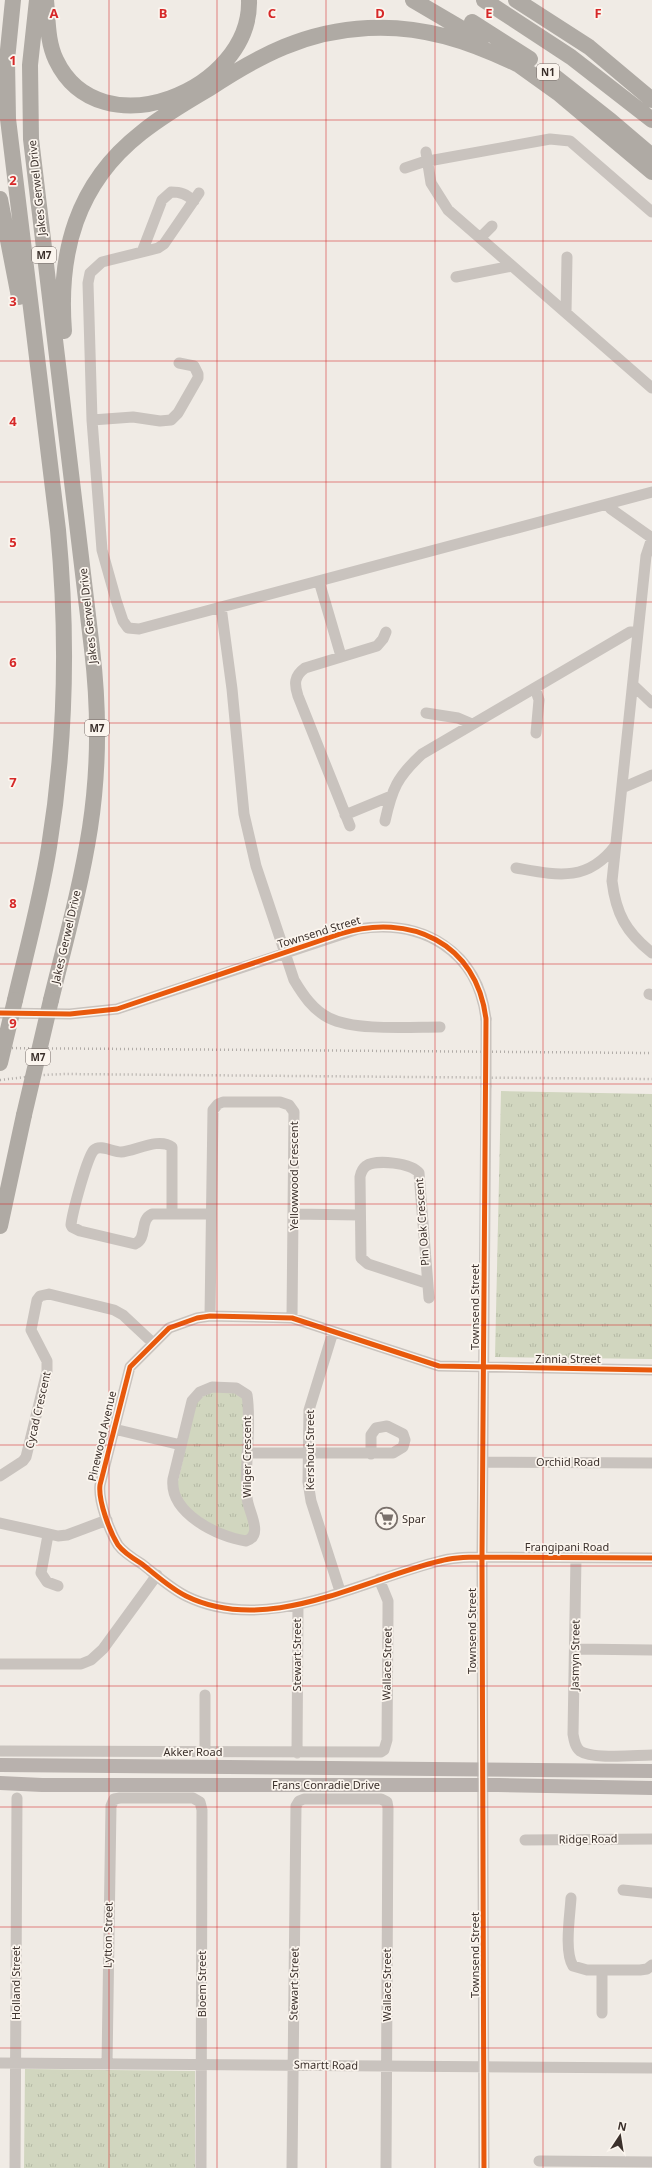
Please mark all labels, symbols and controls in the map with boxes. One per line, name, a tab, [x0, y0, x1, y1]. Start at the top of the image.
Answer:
text: A	[50, 4, 59, 22]
text: B	[159, 4, 167, 22]
text: C	[268, 4, 276, 22]
text: D	[375, 4, 385, 22]
text: E	[485, 4, 493, 22]
text: F	[594, 4, 602, 22]
text: 1	[9, 51, 17, 69]
road number: N1	[537, 64, 559, 80]
street label: Jakes Gerwel Drive	[24, 140, 49, 238]
text: 2	[9, 171, 17, 189]
road number: M7	[32, 247, 56, 263]
text: 3	[9, 292, 17, 310]
text: 4	[9, 412, 17, 430]
text: 5	[9, 533, 17, 551]
street label: Jakes Gerwel Drive	[75, 568, 100, 666]
text: 6	[9, 653, 17, 671]
road number: M7	[85, 720, 109, 736]
text: 7	[9, 773, 17, 791]
street label: Jakes Gerwel Drive	[47, 888, 84, 986]
text: 8	[9, 894, 17, 912]
street label: Townsend Street	[276, 912, 362, 951]
text: 9	[9, 1014, 17, 1032]
road number: M7	[26, 1049, 50, 1065]
street label: Yellowwood Crescent	[286, 1121, 301, 1231]
street label: Pin Oak Crescent	[411, 1178, 432, 1266]
street label: Townsend Street	[467, 1264, 482, 1350]
street label: Zinnia Street	[535, 1351, 601, 1366]
street label: Cycad Crescent	[21, 1370, 54, 1450]
street label: Pinewood Avenue	[84, 1389, 119, 1483]
street label: Kershout Street	[302, 1410, 317, 1490]
street label: Wilger Crescent	[239, 1416, 254, 1498]
street label: Orchid Road	[536, 1454, 600, 1469]
supermarket icon: Spar	[373, 1506, 399, 1532]
place label: Spar	[402, 1511, 426, 1526]
street label: Frangipani Road	[525, 1539, 609, 1554]
street label: Townsend Street	[464, 1588, 479, 1674]
street label: Stewart Street	[289, 1619, 304, 1691]
street label: Jasmyn Street	[566, 1619, 583, 1691]
street label: Wallace Street	[378, 1627, 395, 1701]
street label: Akker Road	[164, 1744, 222, 1759]
street label: Frans Conradie Drive	[272, 1777, 380, 1792]
street label: Ridge Road	[559, 1830, 617, 1847]
street label: Lytton Street	[99, 1902, 116, 1968]
street label: Townsend Street	[467, 1912, 482, 1998]
street label: Holland Street	[8, 1946, 23, 2020]
street label: Stewart Street	[285, 1947, 302, 2021]
street label: Wallace Street	[379, 1948, 394, 2022]
street label: Bloem Street	[194, 1951, 209, 2017]
street label: Smartt Road	[294, 2056, 358, 2073]
north arrow	[600, 2116, 640, 2156]
text: N	[616, 2117, 628, 2134]

